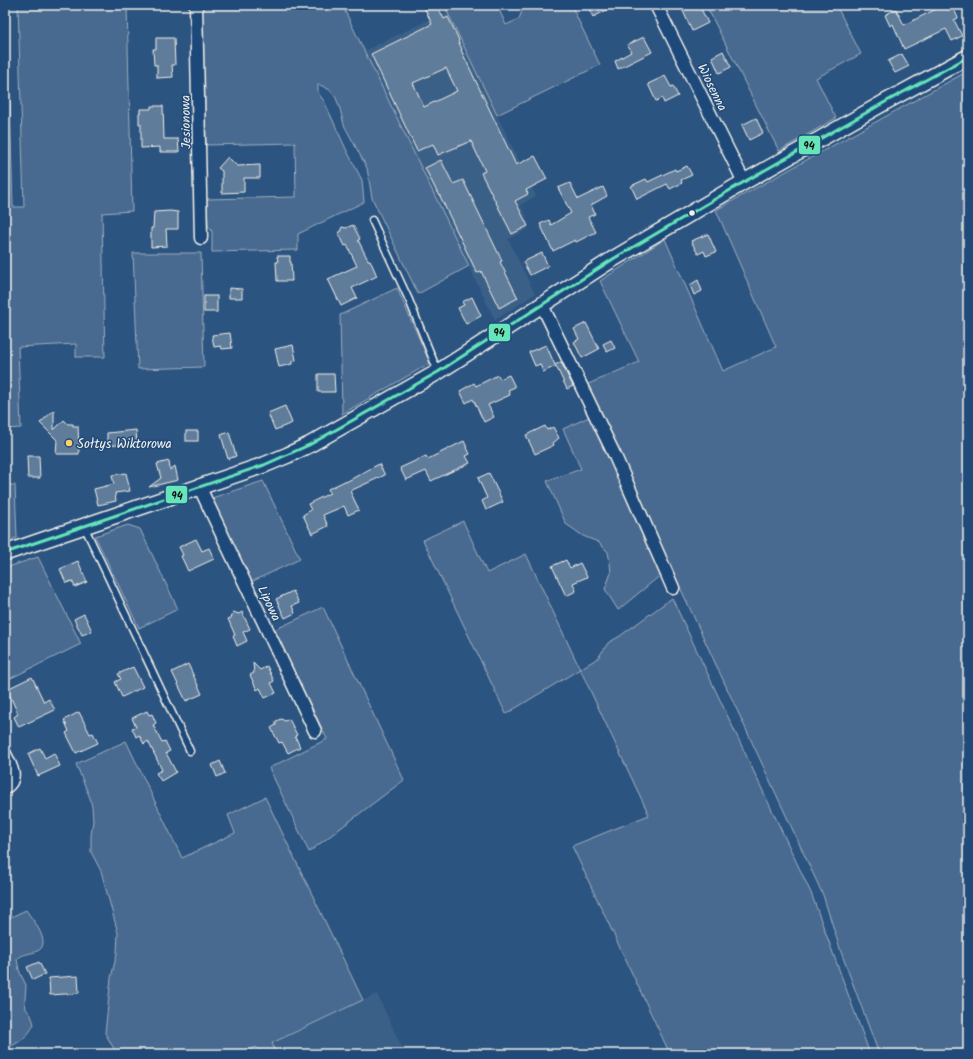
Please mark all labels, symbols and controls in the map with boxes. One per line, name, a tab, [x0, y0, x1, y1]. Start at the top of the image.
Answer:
street label: Wiosenna	[691, 60, 732, 115]
street label: Jesionowa	[176, 95, 197, 149]
line badge: 94	[798, 135, 821, 155]
text: 94	[803, 137, 815, 155]
unlabelled marker	[687, 208, 697, 218]
line badge: 94	[488, 323, 511, 342]
text: 94	[493, 324, 505, 342]
place label: Sołtys Wiktorowa	[77, 434, 172, 455]
marker: Sołtys Wiktorowa	[64, 438, 74, 448]
line badge: 94	[165, 485, 188, 504]
text: 94	[171, 487, 183, 505]
street label: Lipowa	[251, 582, 286, 625]

